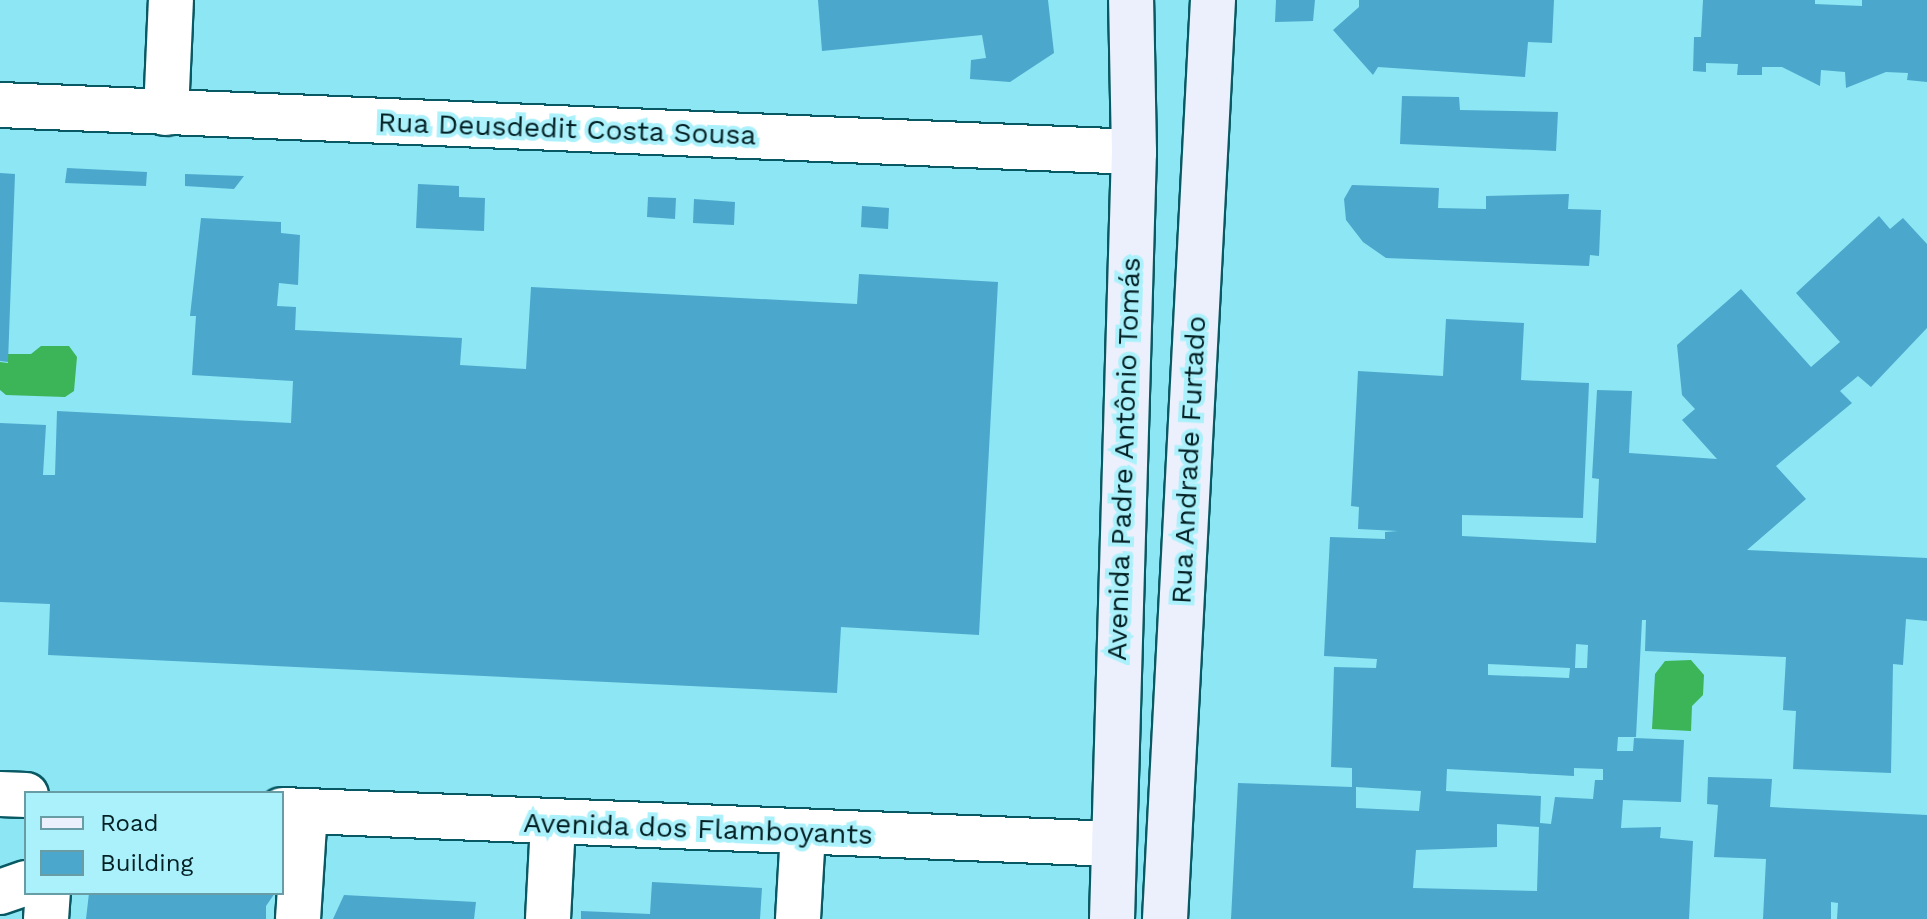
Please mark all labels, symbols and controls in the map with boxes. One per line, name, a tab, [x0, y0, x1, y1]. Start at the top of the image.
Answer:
street label: Rua Deusdedit Costa Sousa	[377, 106, 757, 152]
street label: Avenida Padre Antônio Tomás	[1100, 255, 1148, 663]
street label: Rua Andrade Furtado	[1165, 314, 1213, 606]
legend	[24, 791, 284, 895]
street label: Avenida dos Flamboyants	[522, 806, 874, 852]
text: Road	[100, 809, 159, 837]
text: Building	[100, 849, 193, 877]

